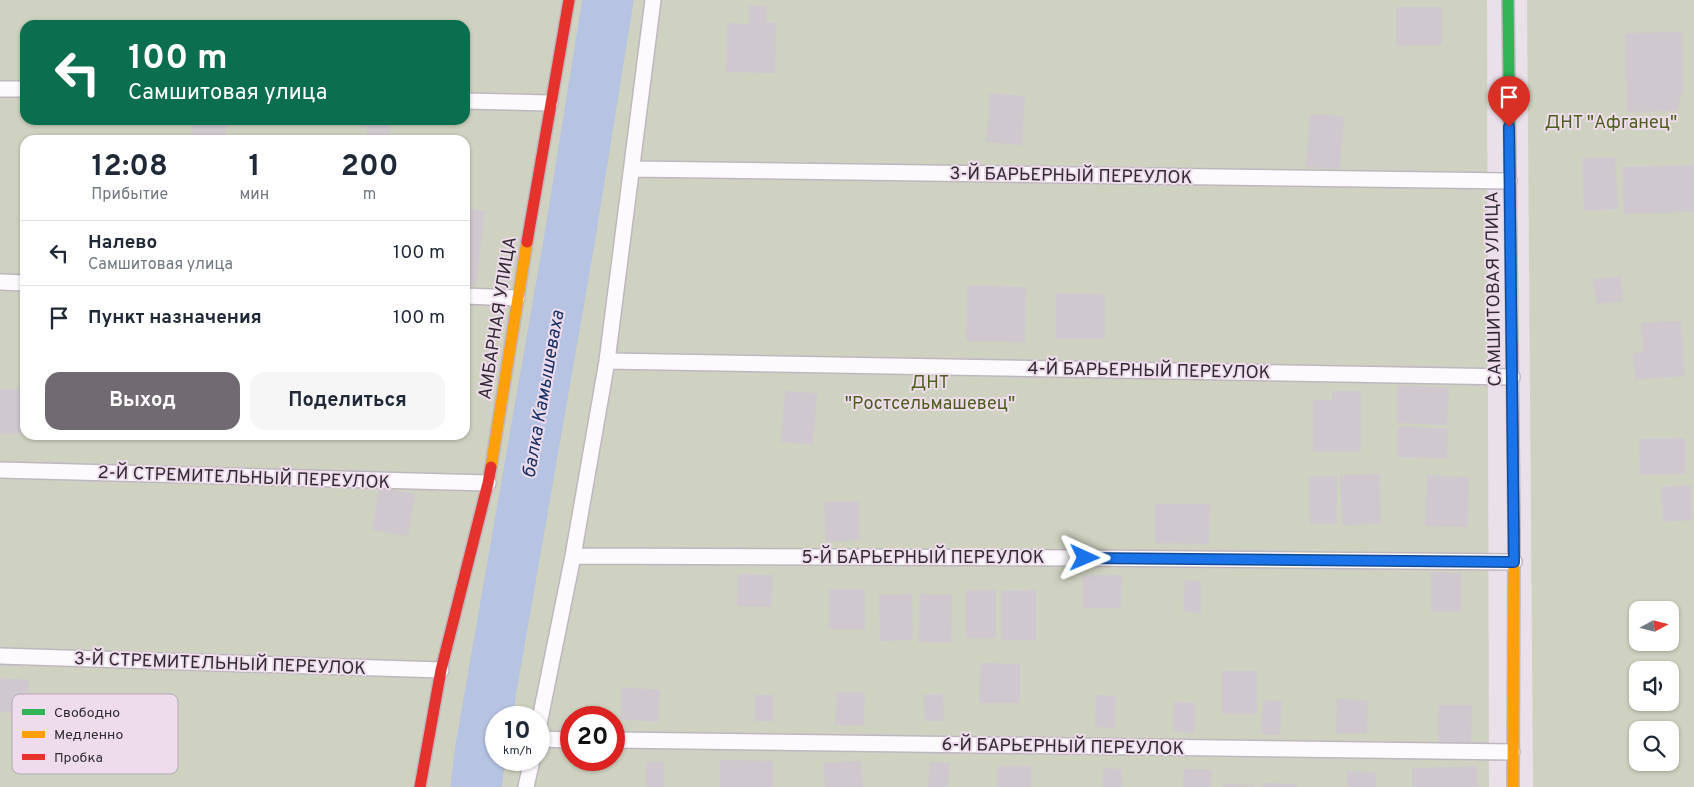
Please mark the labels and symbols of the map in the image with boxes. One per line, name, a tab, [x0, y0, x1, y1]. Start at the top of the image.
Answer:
pin	[1488, 76, 1530, 127]
park label: ДНТ "Афганец"	[1545, 112, 1677, 135]
street label: 3-Й БАРЬЕРНЫЙ ПЕРЕУЛОК	[949, 161, 1193, 190]
street label: САМШИТОВАЯ УЛИЦА	[1481, 191, 1508, 387]
street label: АМБАРНАЯ УЛИЦА	[474, 235, 523, 401]
water label: балка Камышеваха	[517, 309, 571, 480]
street label: 4-Й БАРЬЕРНЫЙ ПЕРЕУЛОК	[1027, 356, 1271, 385]
park label: ДНТ "Ростсельмашевец"	[845, 372, 1015, 416]
street label: 2-Й СТРЕМИТЕЛЬНЫЙ ПЕРЕУЛОК	[97, 460, 391, 495]
position arrow	[1058, 531, 1110, 583]
street label: 5-Й БАРЬЕРНЫЙ ПЕРЕУЛОК	[801, 545, 1045, 570]
north arrow	[1629, 601, 1679, 651]
street label: 3-Й СТРЕМИТЕЛЬНЫЙ ПЕРЕУЛОК	[73, 646, 367, 681]
legend	[12, 694, 178, 774]
text: Свободно	[54, 705, 120, 722]
speed limit sign: 20	[560, 706, 625, 771]
text: Медленно	[54, 727, 123, 744]
street label: 6-Й БАРЬЕРНЫЙ ПЕРЕУЛОК	[941, 732, 1185, 761]
text: Пробка	[54, 750, 103, 767]

